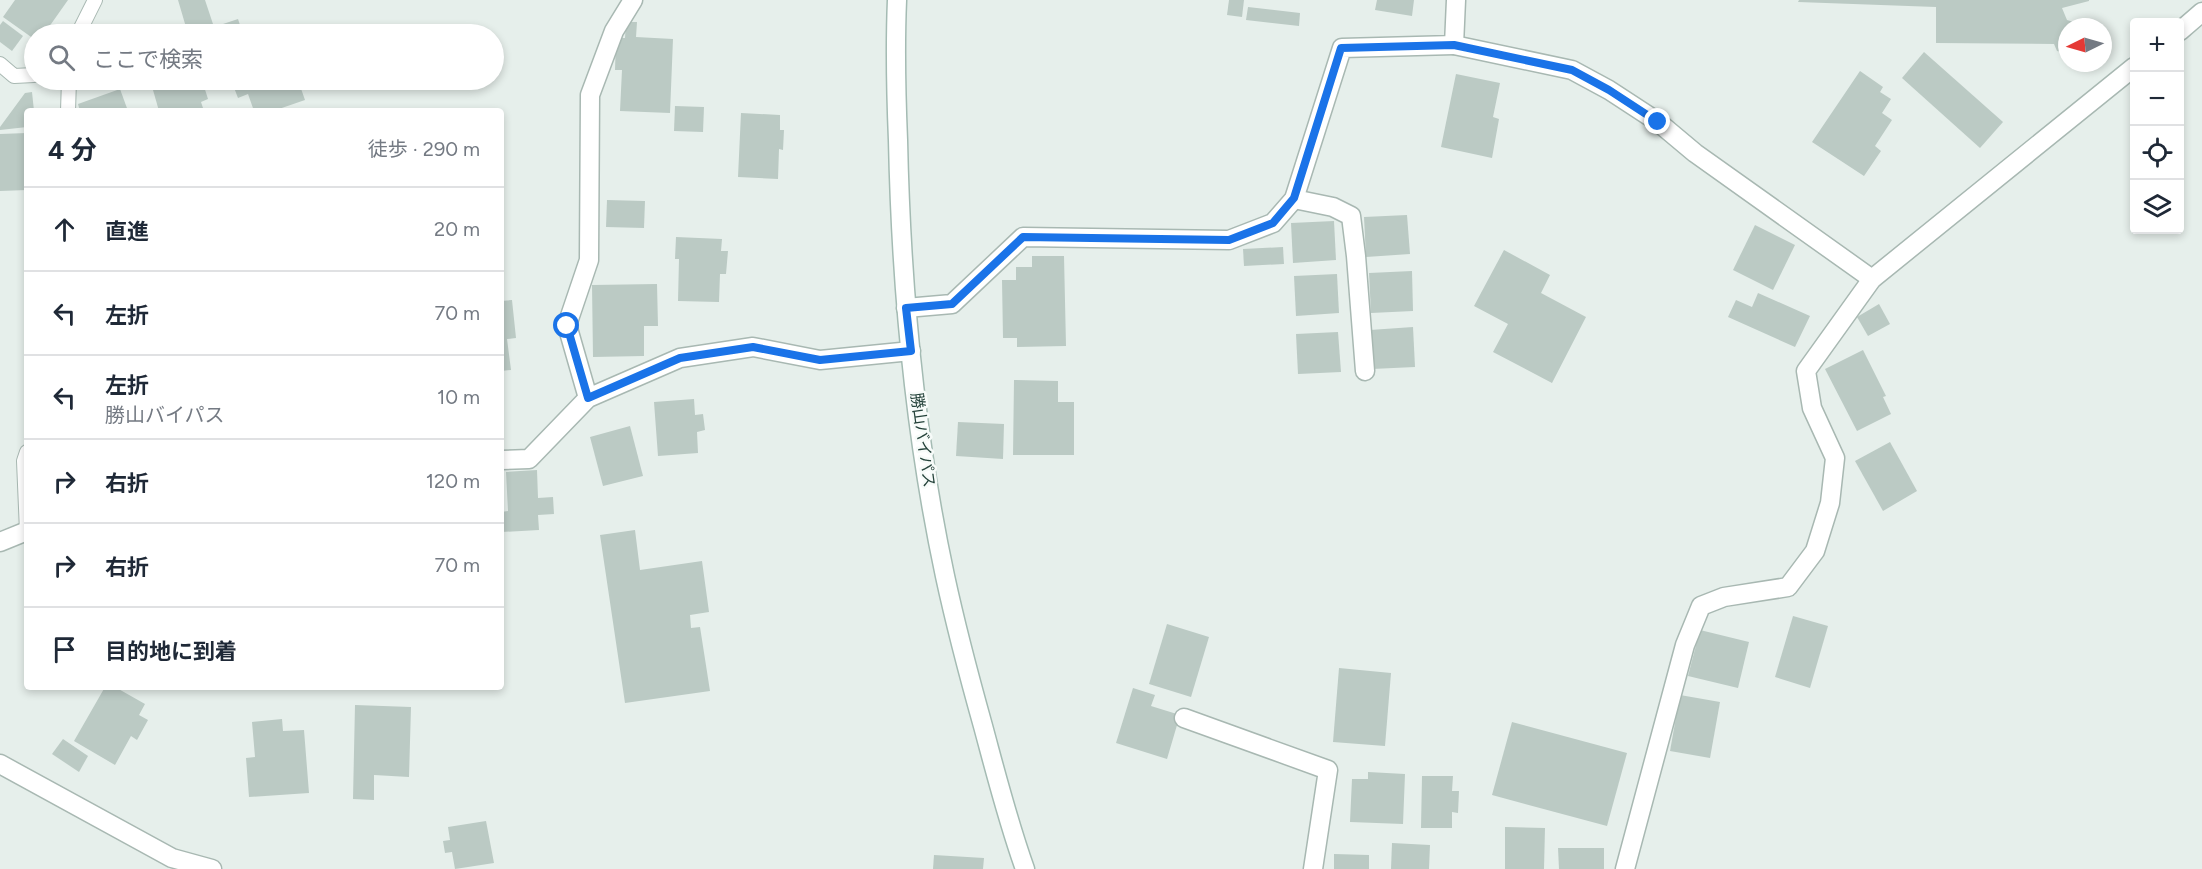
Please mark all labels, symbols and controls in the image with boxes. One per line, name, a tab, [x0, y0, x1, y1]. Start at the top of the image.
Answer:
north arrow	[2058, 18, 2112, 72]
map controls	[2130, 18, 2184, 234]
button: +	[2130, 18, 2184, 72]
search box	[24, 24, 504, 90]
icon: search	[45, 41, 78, 74]
text: ここで検索	[93, 46, 203, 73]
button: −	[2130, 72, 2184, 126]
route end	[1644, 108, 1670, 134]
button: locate	[2130, 126, 2184, 180]
text: 4 分	[48, 134, 97, 166]
text: 徒歩 · 290 m	[368, 137, 480, 161]
button: layers	[2130, 180, 2184, 234]
icon: ahead	[48, 213, 81, 246]
text: 20 m	[434, 217, 480, 241]
text: 直進	[105, 218, 149, 245]
icon: left	[48, 297, 81, 330]
text: 70 m	[434, 301, 480, 325]
text: 左折	[105, 302, 149, 329]
route start	[553, 312, 579, 338]
text: 左折	[105, 372, 149, 399]
icon: left	[48, 381, 81, 414]
text: 10 m	[437, 385, 480, 409]
street label: 勝山バイパス	[907, 391, 939, 489]
text: 勝山バイパス	[105, 403, 225, 427]
icon: right	[48, 465, 81, 498]
text: 120 m	[426, 469, 480, 493]
text: 右折	[105, 470, 149, 497]
icon: right	[48, 549, 81, 582]
text: 70 m	[434, 553, 480, 577]
text: 右折	[105, 554, 149, 581]
icon: arrive	[48, 633, 81, 666]
text: 目的地に到着	[105, 638, 237, 665]

